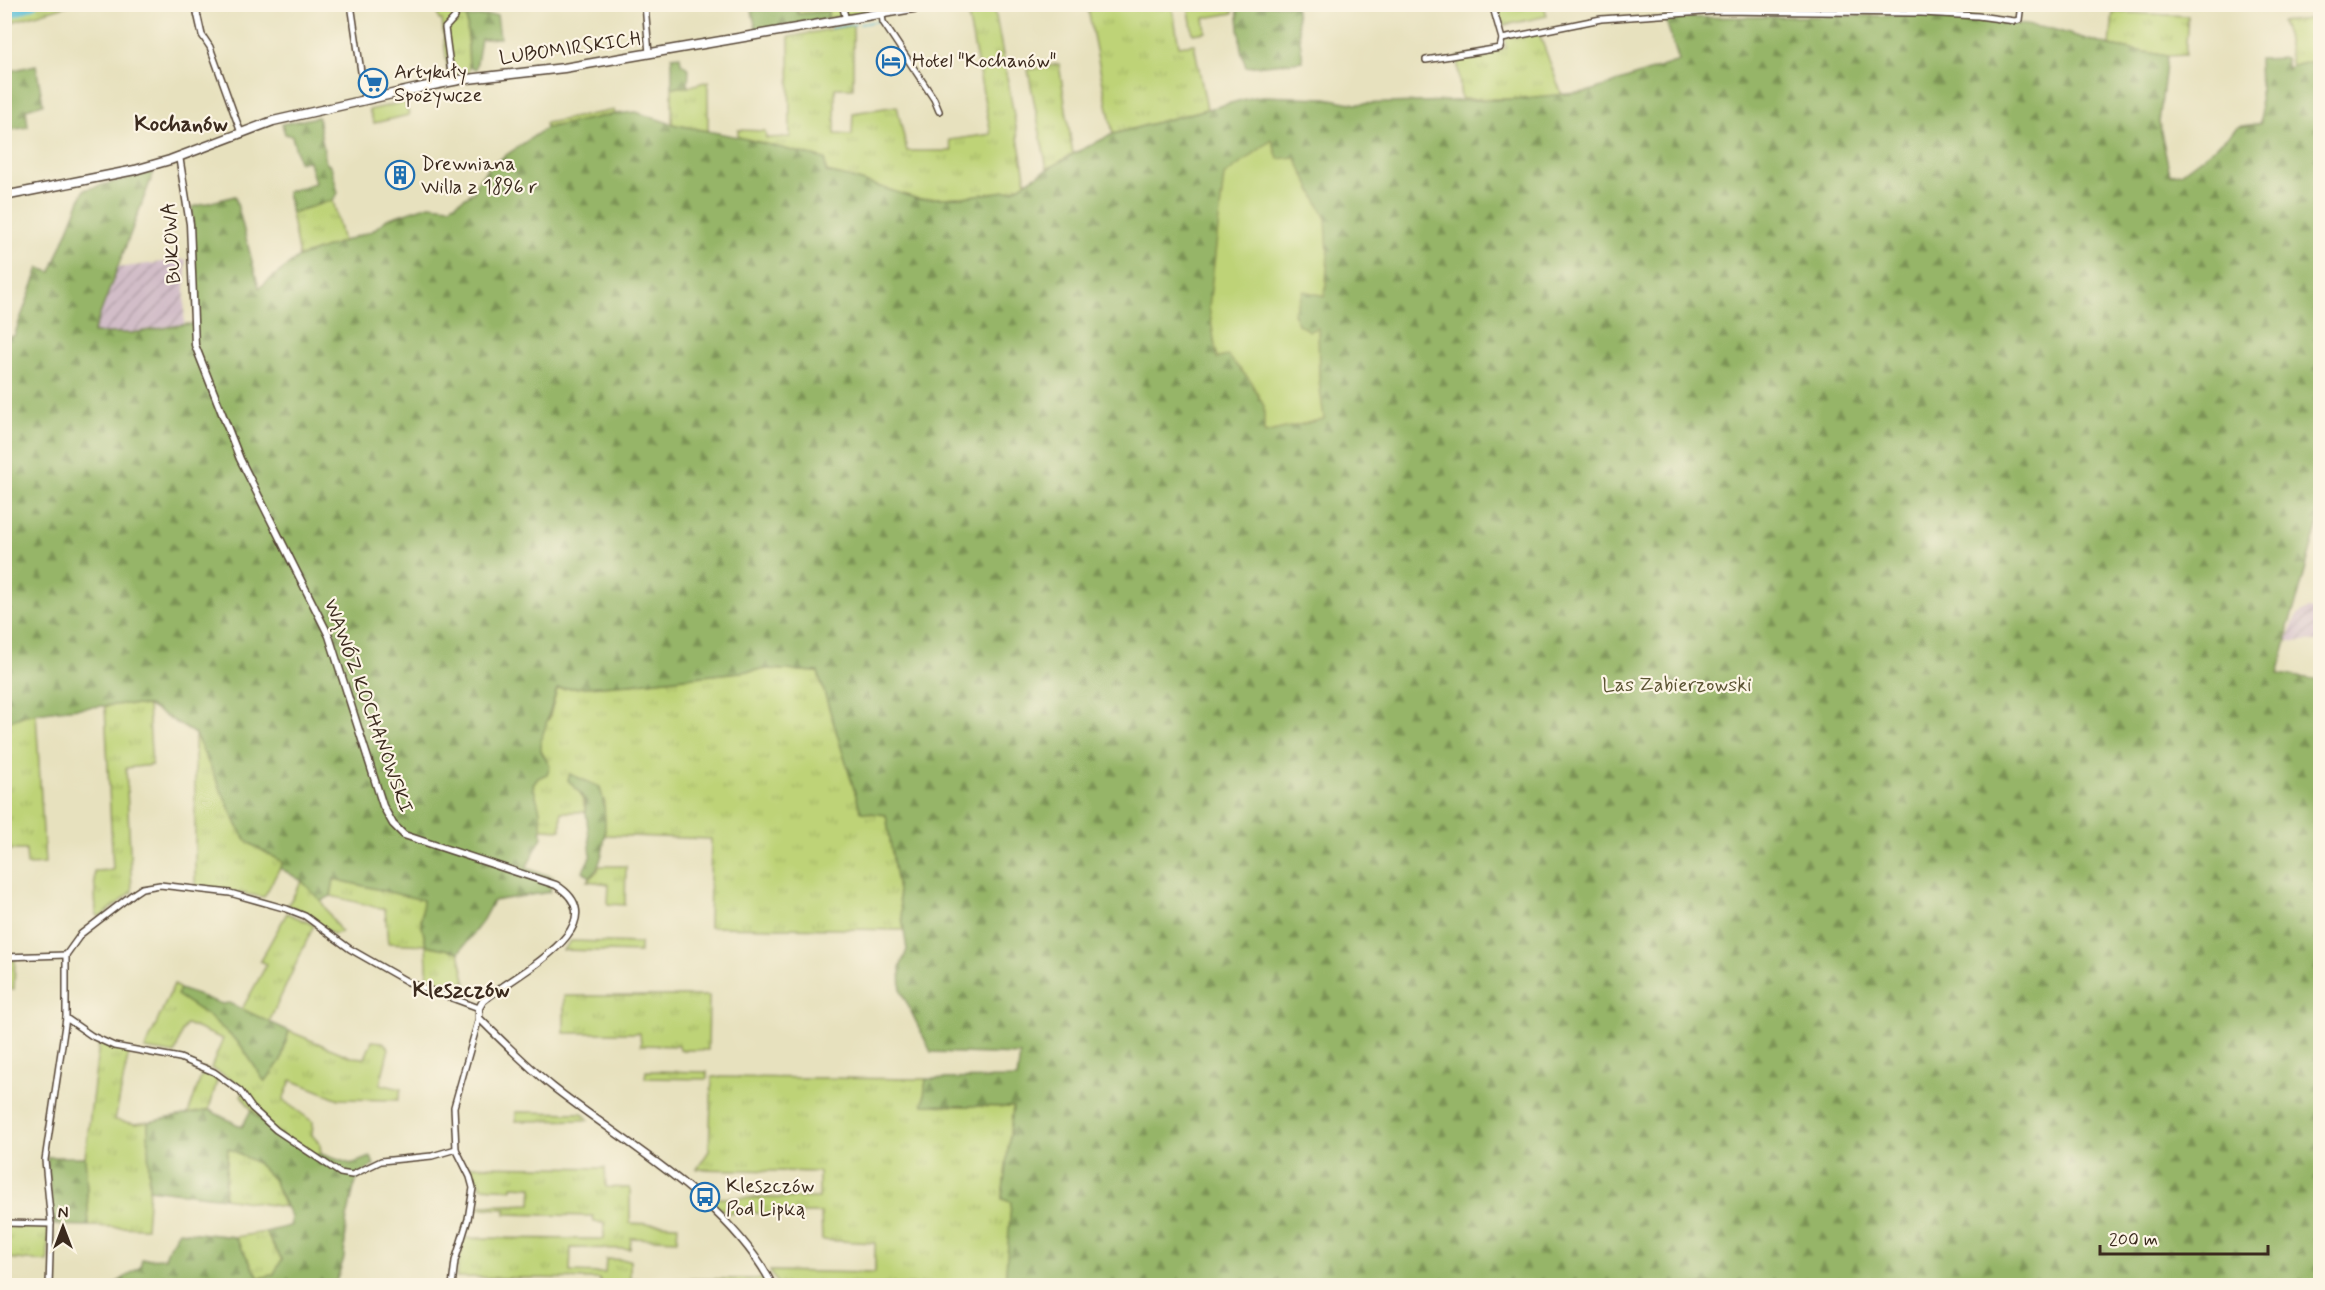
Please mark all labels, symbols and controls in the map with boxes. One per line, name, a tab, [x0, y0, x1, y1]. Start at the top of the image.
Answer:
street label: LUBOMIRSKICH	[498, 26, 642, 72]
hotel icon: Hotel "Kochanów"	[875, 45, 907, 77]
place label: Hotel "Kochanów"	[912, 48, 1056, 75]
place label: Artykuły Spożywcze	[394, 59, 483, 109]
supermarket icon: Artykuły Spożywcze	[357, 67, 389, 99]
district label: Kochanów	[134, 111, 229, 139]
place label: Drewniana Willa z 1896 r	[421, 151, 538, 201]
building icon: Drewniana Willa z 1896 r	[384, 159, 416, 191]
street label: BUKOWA	[156, 201, 188, 285]
street label: WĄWÓZ KOCHANOWSKI	[317, 595, 419, 817]
park label: Las Zabierzowski	[1602, 672, 1752, 699]
district label: Kleszczów	[412, 977, 510, 1005]
place label: Kleszczów Pod Lipką	[726, 1173, 814, 1223]
bus stop icon: Kleszczów Pod Lipką	[689, 1181, 721, 1213]
north arrow	[33, 1197, 93, 1257]
text: N	[58, 1203, 68, 1224]
scale bar	[2100, 1218, 2268, 1256]
text: 200 m	[2109, 1228, 2158, 1252]

